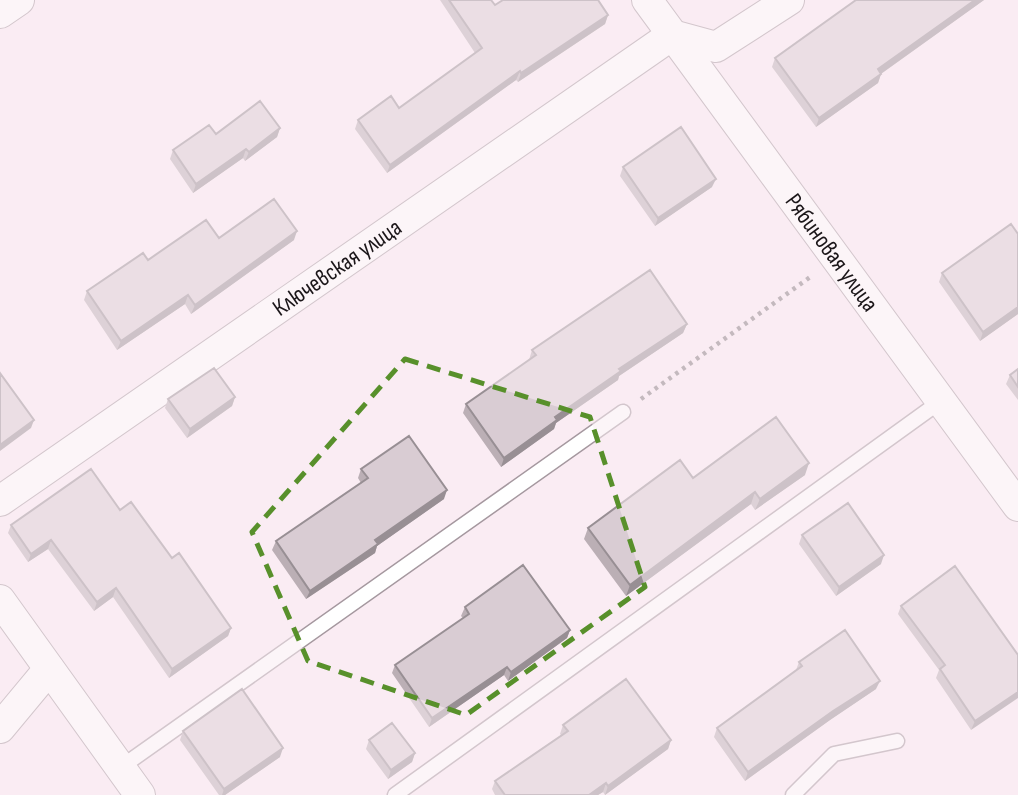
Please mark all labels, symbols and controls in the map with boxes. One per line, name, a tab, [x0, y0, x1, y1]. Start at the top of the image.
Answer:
street label: Рябиновая улица	[779, 188, 884, 317]
street label: Ключевская улица	[267, 213, 407, 323]

